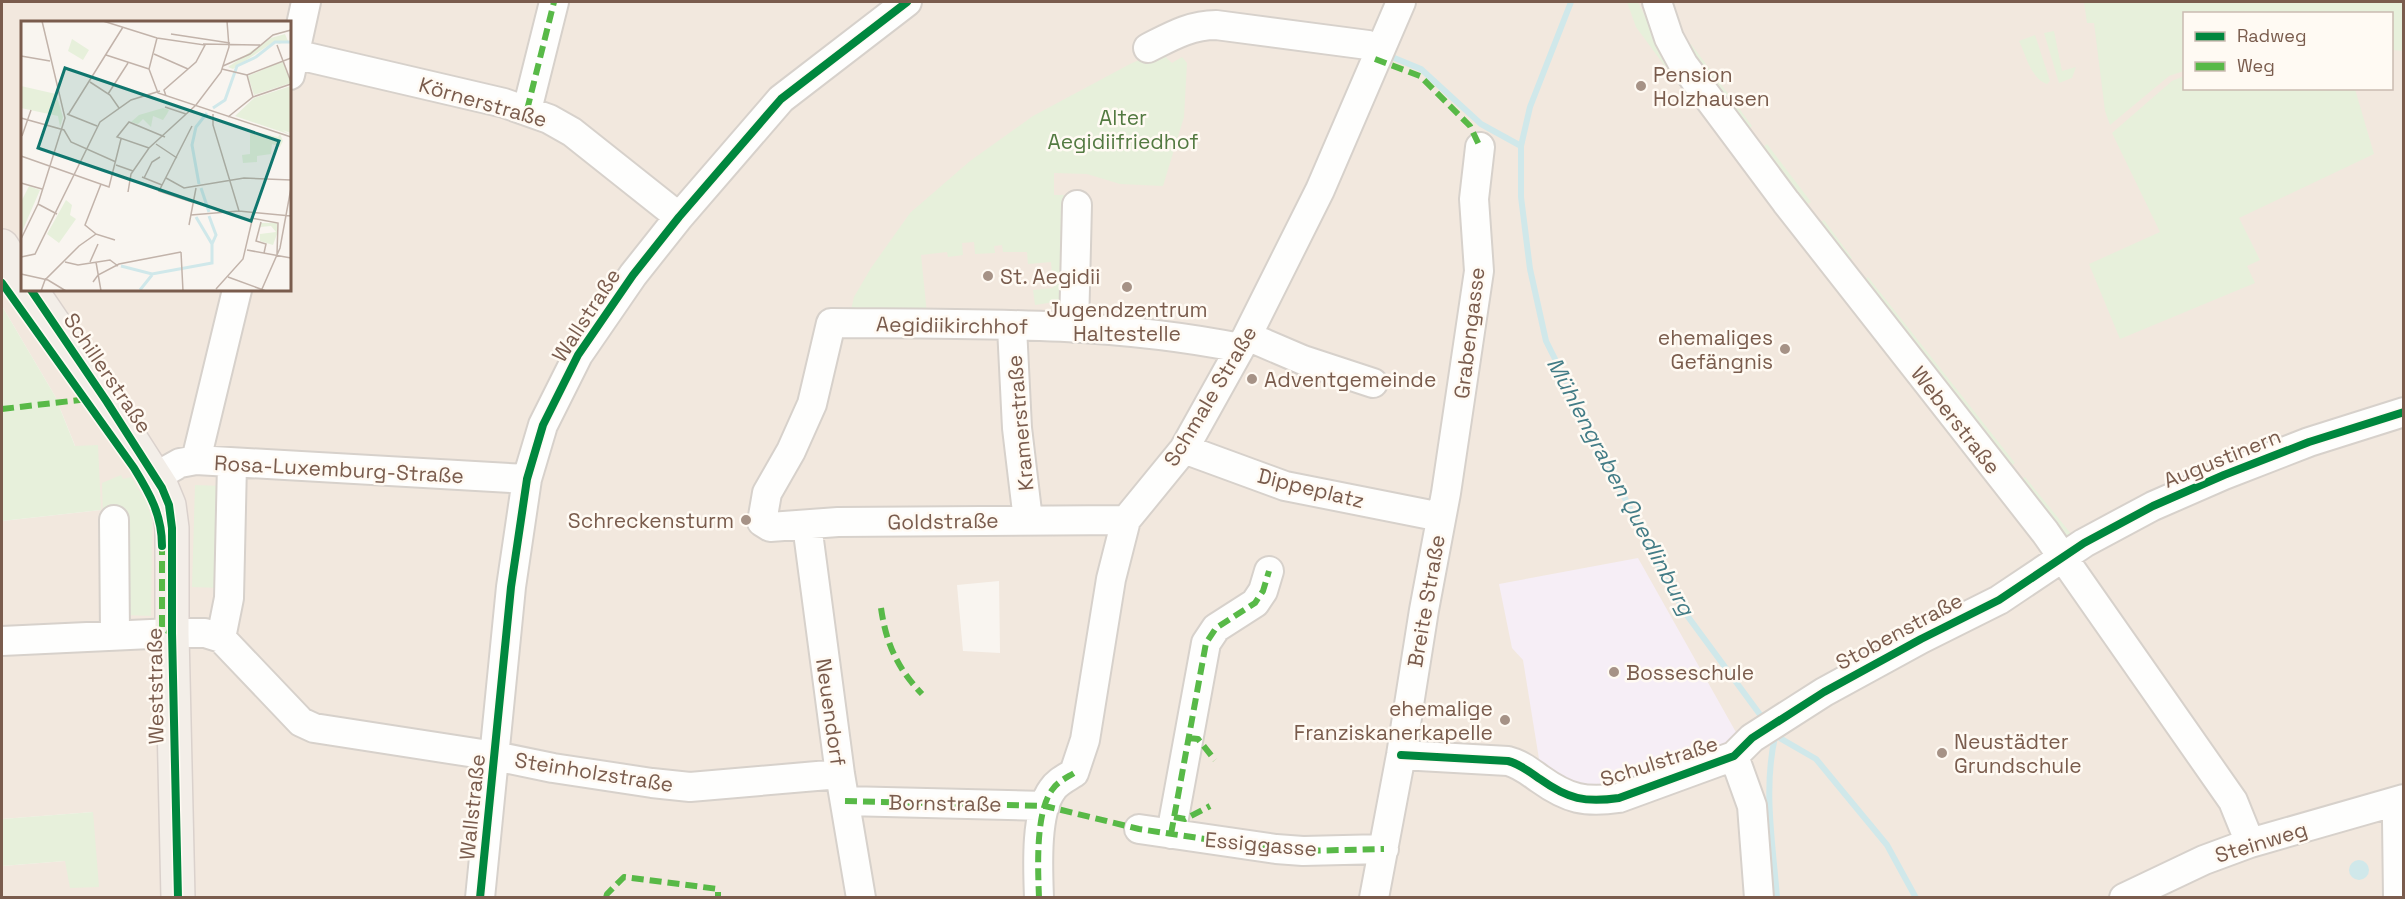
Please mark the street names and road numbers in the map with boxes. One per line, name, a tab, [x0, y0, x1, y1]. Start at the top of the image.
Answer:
street label: Körnerstraße	[416, 71, 550, 133]
street label: Wallstraße	[546, 263, 626, 367]
street label: Grabengasse	[1448, 266, 1490, 400]
street label: Schillerstraße	[58, 308, 158, 438]
street label: Aegidiikirchhof	[876, 310, 1028, 340]
street label: Schmale Straße	[1157, 321, 1263, 471]
street label: Kramerstraße	[1001, 354, 1039, 492]
street label: Weberstraße	[1905, 360, 2007, 480]
street label: Augustinern	[2159, 422, 2285, 494]
street label: Rosa-Luxemburg-Straße	[214, 449, 464, 489]
street label: Dippeplatz	[1255, 462, 1367, 514]
street label: Goldstraße	[887, 507, 999, 535]
street label: Breite Straße	[1401, 533, 1451, 669]
street label: Stobenstraße	[1831, 586, 1967, 676]
street label: Weststraße	[140, 627, 170, 745]
street label: Neuendorf	[810, 657, 852, 767]
street label: Schulstraße	[1597, 729, 1721, 793]
street label: Steinholzstraße	[513, 746, 675, 798]
street label: Wallstraße	[453, 753, 491, 861]
street label: Bornstraße	[888, 789, 1002, 817]
street label: Steinweg	[2212, 815, 2310, 869]
street label: Essiggasse	[1204, 826, 1318, 862]

